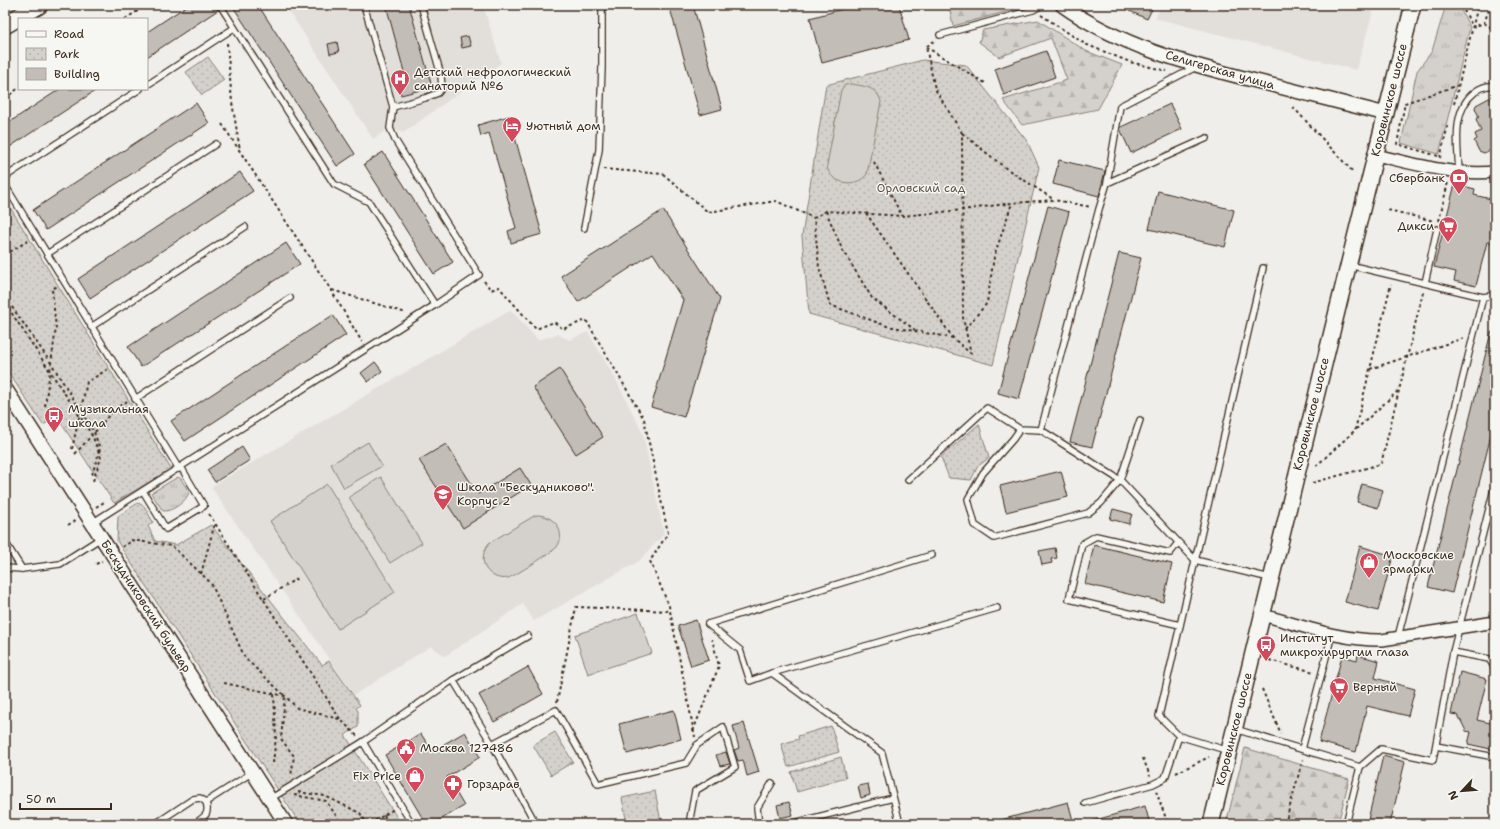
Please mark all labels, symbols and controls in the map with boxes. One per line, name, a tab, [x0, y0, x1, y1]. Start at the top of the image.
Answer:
legend	[18, 18, 148, 90]
text: Road	[54, 26, 85, 42]
street label: Коровинское шоссе	[1367, 42, 1411, 158]
text: Park	[54, 46, 80, 62]
street label: Селигерская улица	[1164, 47, 1277, 93]
place label: Детский нефрологический санаторий №6	[414, 64, 571, 94]
text: Building	[54, 66, 100, 82]
hospital icon: Детский нефрологический санаторий №6	[389, 68, 411, 96]
hotel icon: Уютный дом	[501, 115, 523, 143]
place label: Уютный дом	[526, 118, 601, 134]
bank icon: Сбербанк	[1448, 167, 1470, 195]
place label: Сбербанк	[1389, 170, 1446, 186]
park label: Орловский сад	[877, 180, 966, 196]
supermarket icon: Дикси	[1437, 215, 1459, 243]
place label: Дикси	[1397, 218, 1434, 234]
street label: Коровинское шоссе	[1289, 356, 1333, 472]
place label: Музыкальная школа	[68, 401, 149, 431]
bus stop icon: Музыкальная школа	[43, 405, 65, 433]
place label: Школа "Бескудниково". Корпус 2	[457, 479, 594, 509]
school or university icon: Школа "Бескудниково". Корпус 2	[432, 483, 454, 511]
street label: Бескудниковский бульвар	[97, 537, 195, 676]
place label: Московские ярмарки	[1383, 547, 1454, 577]
shop icon: Московские ярмарки	[1358, 551, 1380, 579]
place label: Институт микрохирургии глаза	[1280, 630, 1409, 660]
bus stop icon: Институт микрохирургии глаза	[1255, 634, 1277, 662]
street label: Коровинское шоссе	[1212, 671, 1256, 787]
supermarket icon: Верный	[1328, 676, 1350, 704]
place label: Верный	[1353, 679, 1397, 695]
public building icon: Москва 127486	[395, 737, 417, 765]
place label: Москва 127486	[420, 740, 513, 756]
shop icon: Fix Price	[404, 765, 426, 793]
place label: Fix Price	[353, 768, 401, 784]
north arrow	[1442, 771, 1482, 811]
pharmacy icon: Горздрав	[442, 773, 464, 801]
place label: Горздрав	[467, 776, 520, 792]
scale bar	[20, 785, 111, 811]
text: N	[1445, 788, 1462, 802]
text: 50 m	[26, 791, 56, 807]

